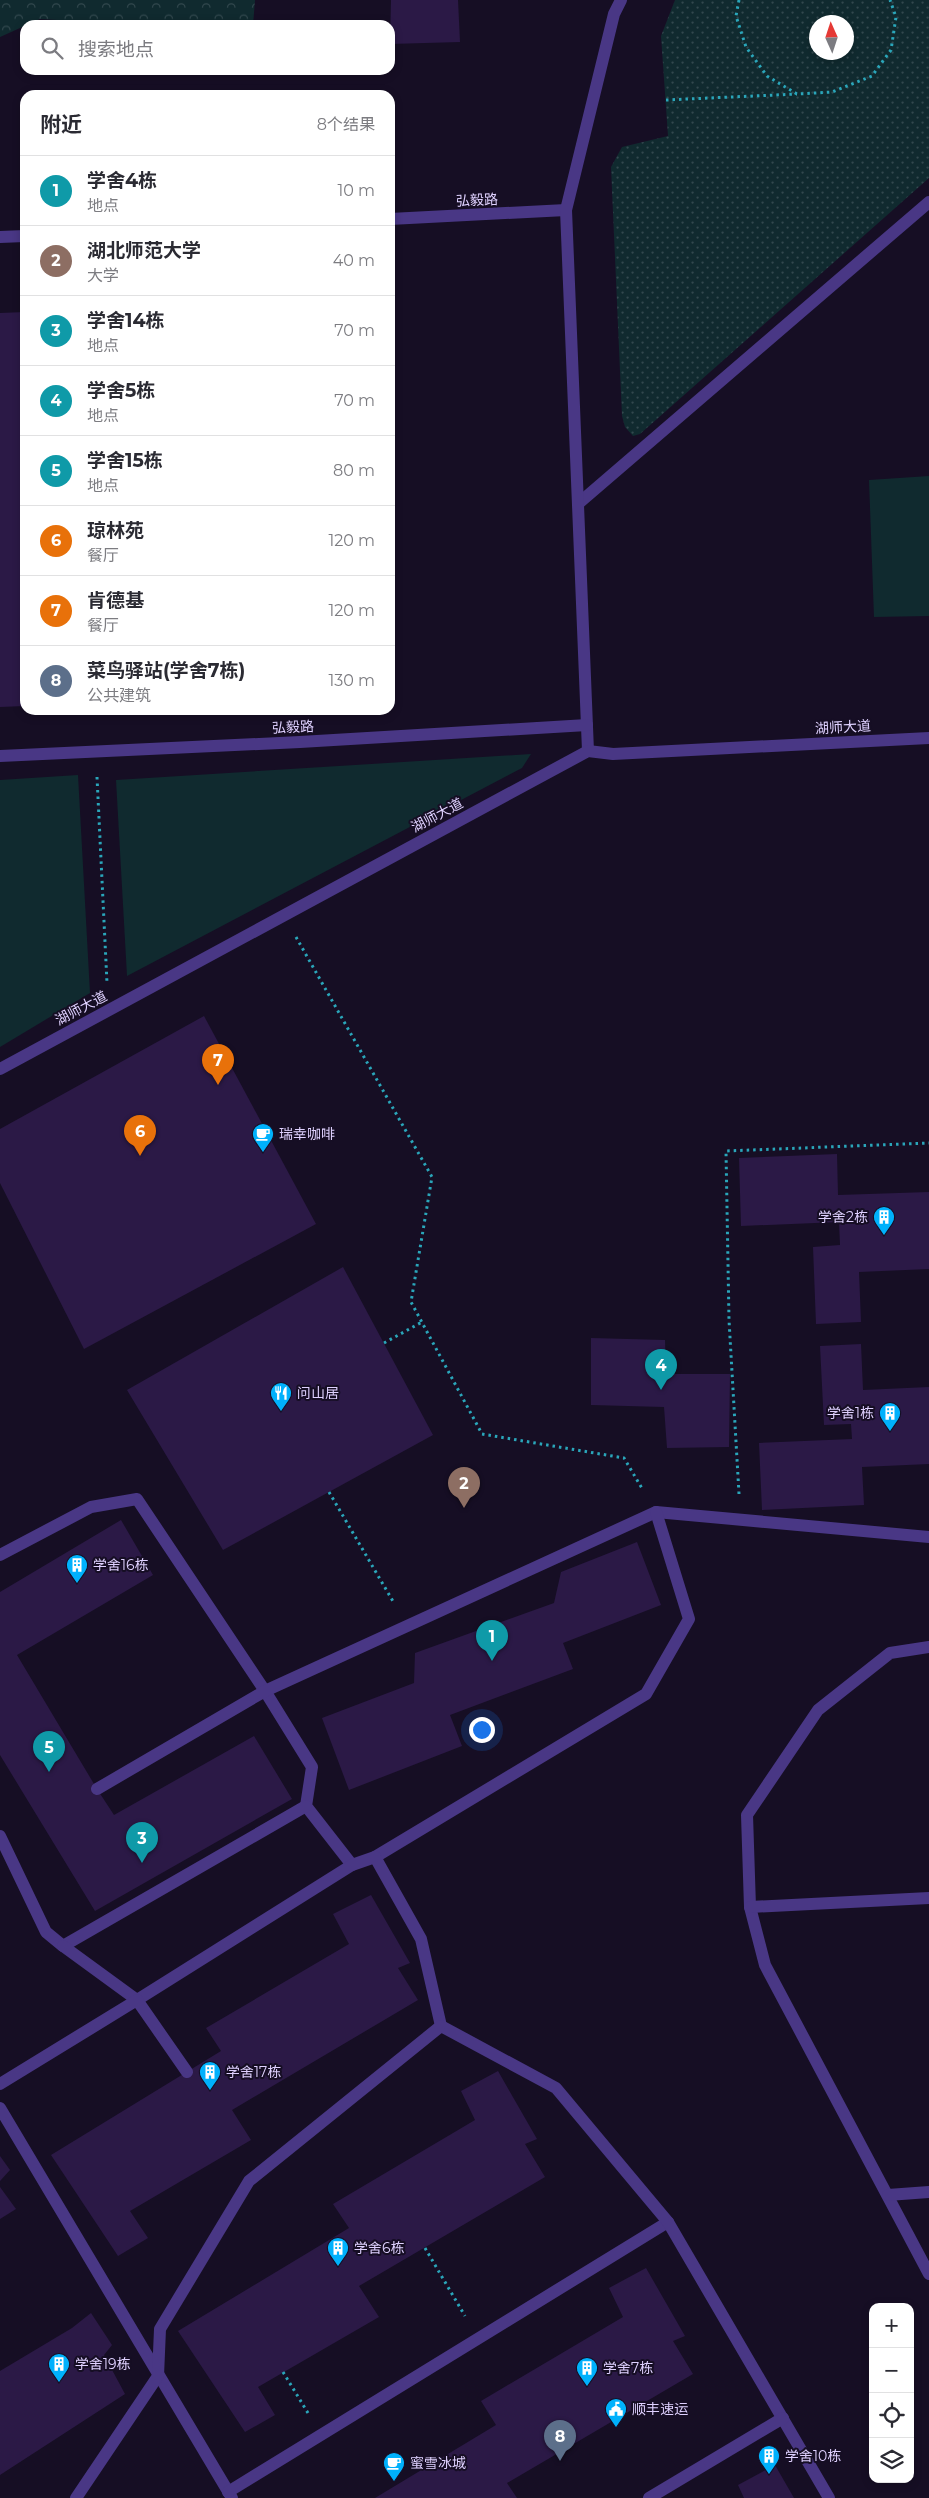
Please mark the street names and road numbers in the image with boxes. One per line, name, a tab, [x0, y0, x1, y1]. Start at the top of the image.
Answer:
street label: 弘毅路	[456, 190, 498, 210]
street label: 弘毅路	[272, 717, 314, 737]
street label: 湖师大道	[815, 717, 871, 737]
street label: 湖师大道	[408, 794, 466, 836]
street label: 湖师大道	[52, 987, 110, 1029]

